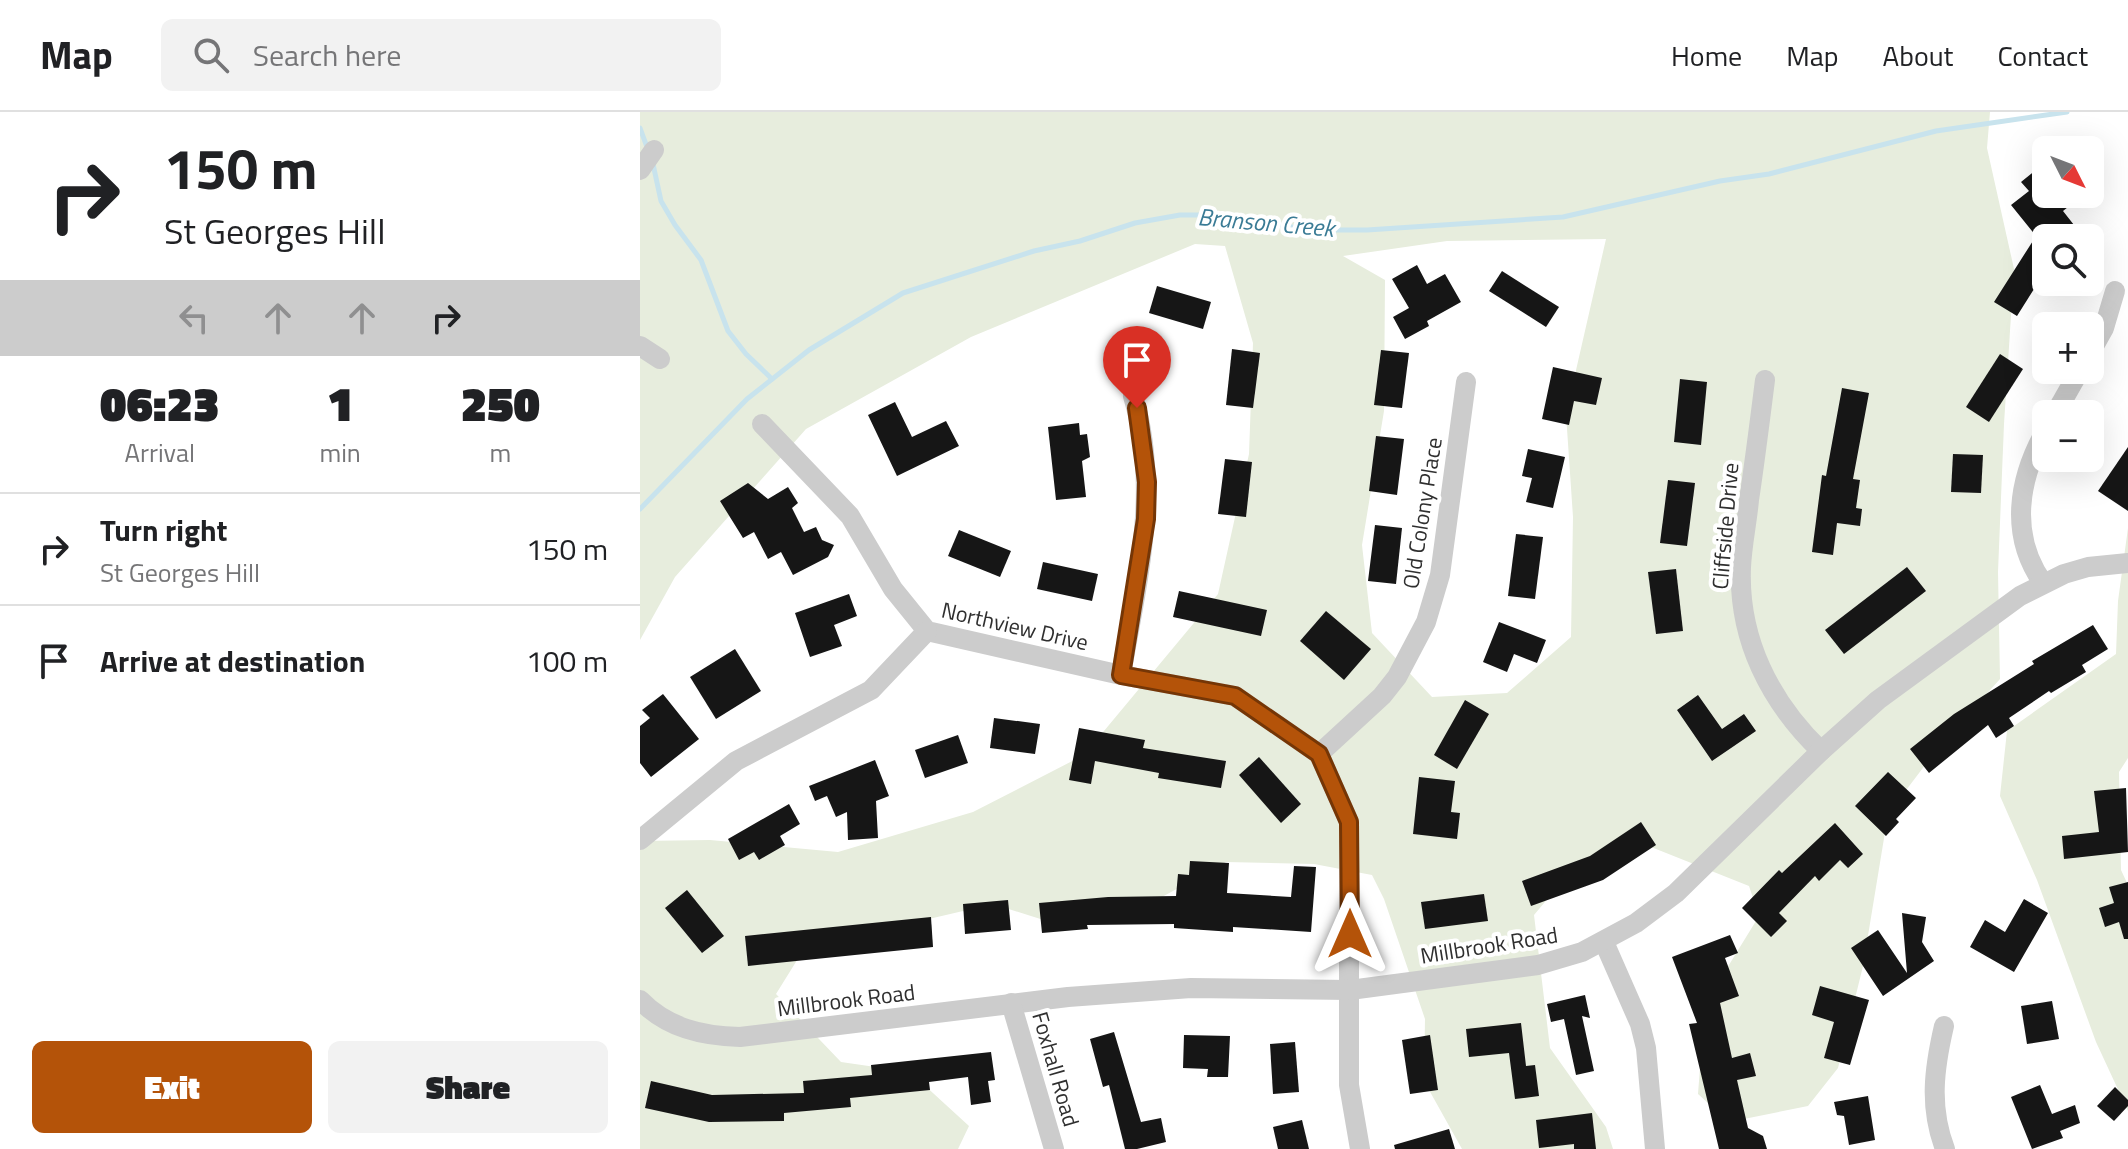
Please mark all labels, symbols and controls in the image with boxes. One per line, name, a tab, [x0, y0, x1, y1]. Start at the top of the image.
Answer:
search box	[161, 19, 721, 91]
text: Map	[40, 26, 113, 84]
text: Search here	[253, 32, 402, 78]
icon: search	[189, 33, 233, 77]
text: Home	[1671, 34, 1742, 77]
text: Map	[1786, 34, 1839, 77]
text: About	[1883, 34, 1953, 77]
text: Contact	[1997, 34, 2088, 77]
text: 150 m	[164, 126, 317, 211]
north arrow	[2032, 136, 2104, 208]
map controls	[2032, 136, 2104, 472]
icon: right	[32, 144, 136, 248]
water label: Branson Creek	[1196, 198, 1339, 246]
text: St Georges Hill	[164, 203, 385, 258]
button: search	[2032, 224, 2104, 296]
icon: left	[172, 296, 216, 340]
icon: ahead	[256, 296, 300, 340]
icon: ahead	[340, 296, 384, 340]
icon: right	[424, 296, 468, 340]
button: +	[2032, 312, 2104, 384]
pin	[1103, 326, 1171, 408]
icon: arrive	[1115, 338, 1159, 382]
text: 06:23	[100, 367, 219, 440]
text: 1	[327, 367, 353, 440]
text: 250	[461, 367, 540, 440]
button: −	[2032, 400, 2104, 472]
text: Arrival	[124, 433, 195, 472]
text: min	[319, 433, 361, 472]
text: m	[490, 433, 511, 472]
street label: Old Colony Place	[1393, 435, 1451, 591]
street label: Cliffside Drive	[1703, 461, 1747, 591]
text: Turn right	[100, 507, 228, 553]
text: 150 m	[526, 526, 608, 572]
icon: right	[32, 527, 76, 571]
text: St Georges Hill	[100, 553, 260, 592]
street label: Northview Drive	[938, 593, 1092, 659]
text: Arrive at destination	[100, 638, 365, 684]
text: 100 m	[526, 638, 608, 684]
icon: arrive	[32, 639, 76, 683]
position arrow	[1308, 892, 1392, 976]
street label: Millbrook Road	[1418, 917, 1560, 973]
street label: Millbrook Road	[775, 975, 917, 1025]
street label: Foxhall Road	[1023, 1008, 1089, 1130]
button: Exit	[32, 1041, 312, 1133]
button: Share	[328, 1041, 608, 1133]

